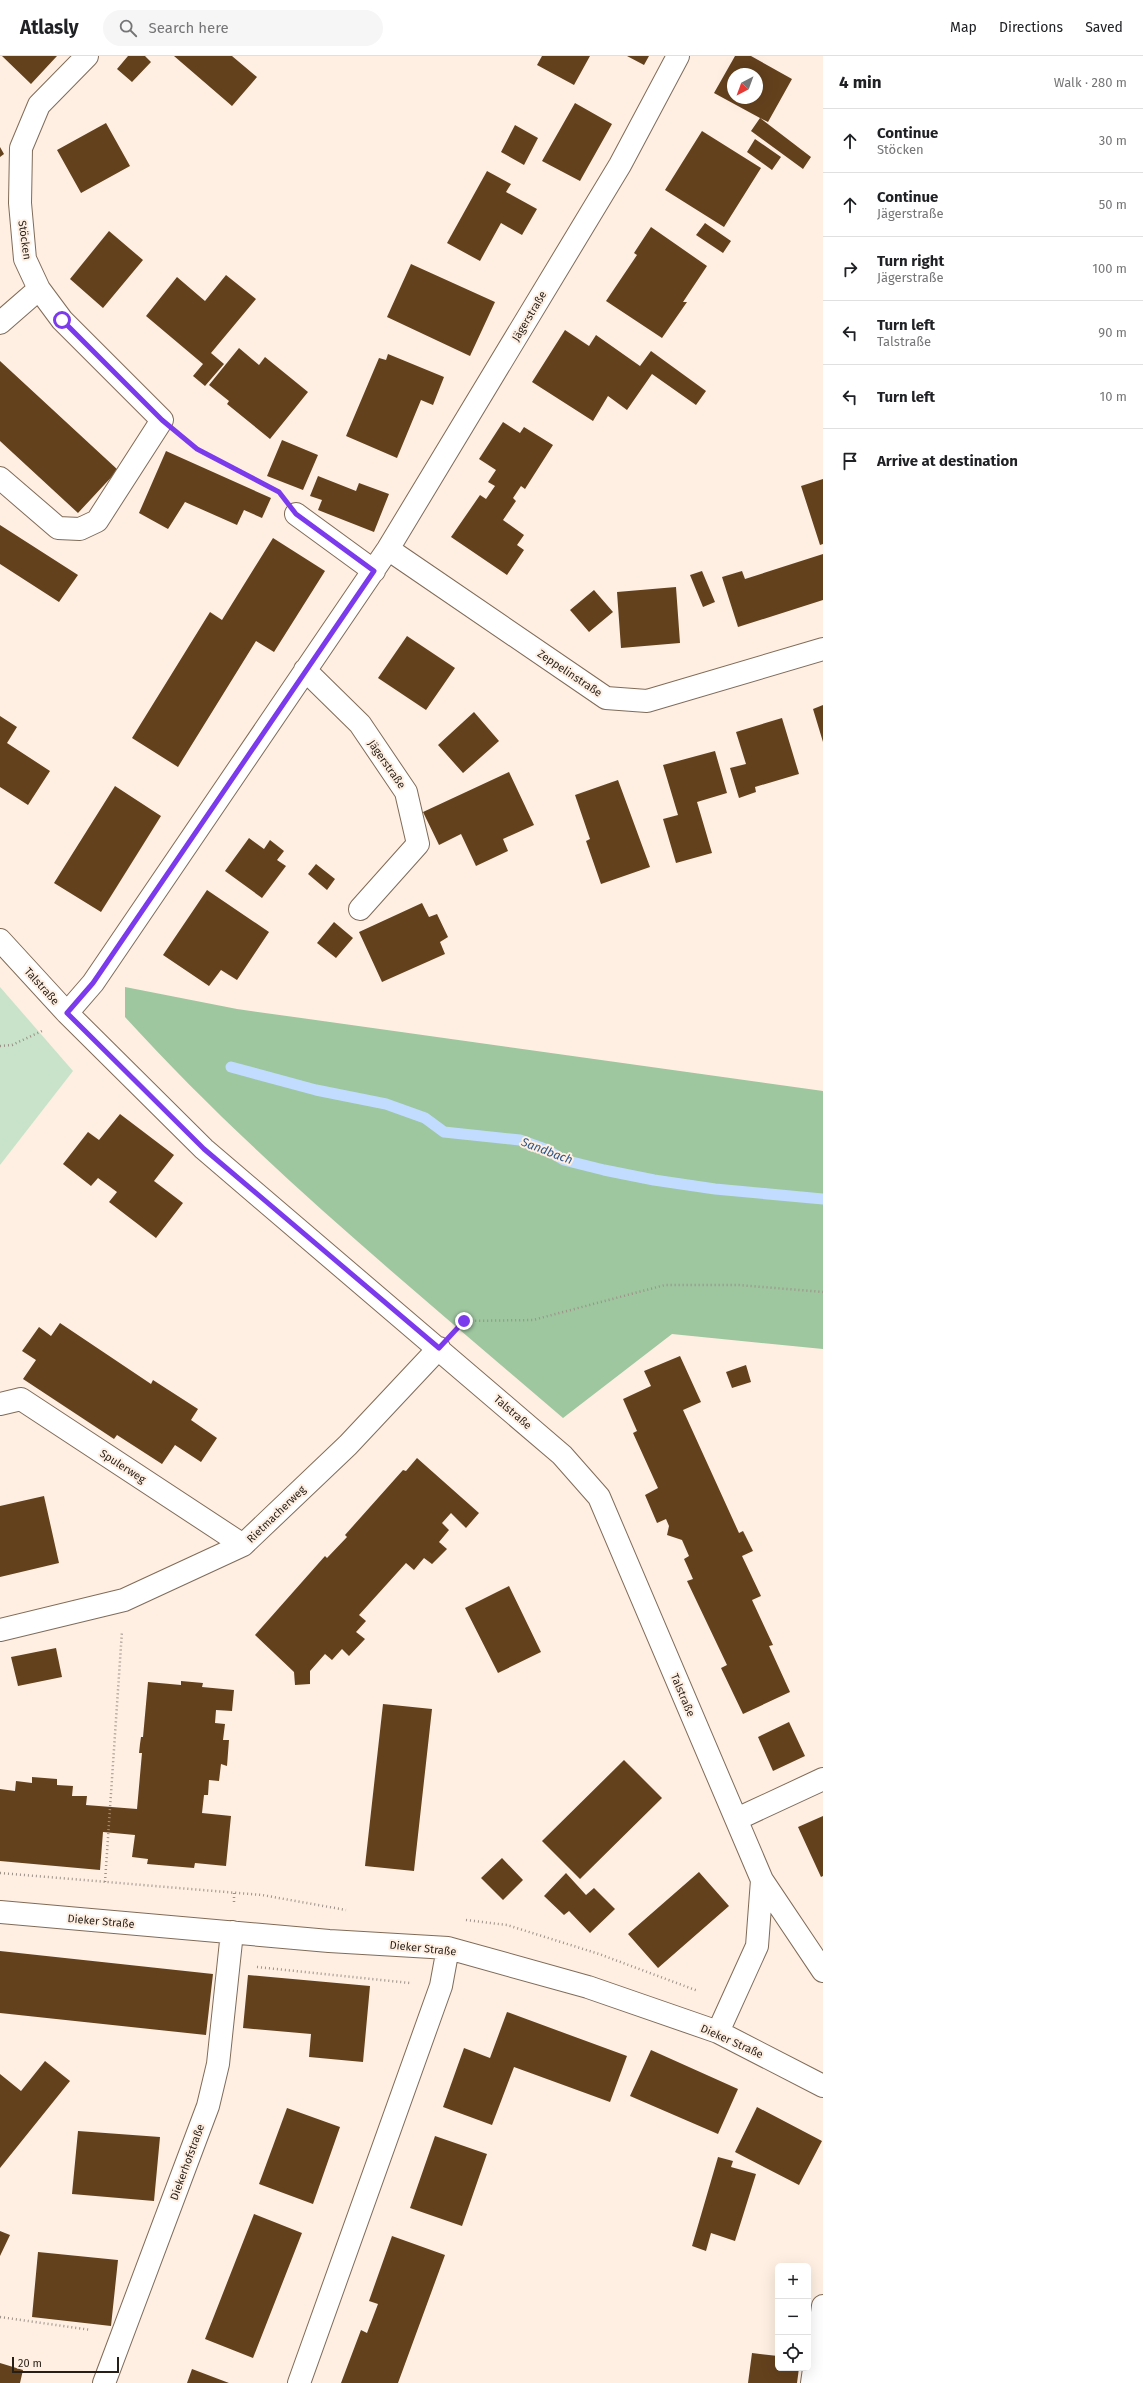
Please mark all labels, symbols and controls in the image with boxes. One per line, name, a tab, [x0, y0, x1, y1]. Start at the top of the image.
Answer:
search box	[103, 10, 383, 46]
text: Atlasly	[20, 16, 79, 39]
icon: search	[117, 17, 139, 39]
text: Search here	[149, 19, 229, 37]
text: Map	[950, 19, 977, 36]
text: Directions	[999, 19, 1063, 36]
text: Saved	[1085, 19, 1123, 36]
north arrow	[727, 68, 763, 104]
text: 4 min	[839, 72, 882, 93]
text: Walk · 280 m	[1054, 75, 1127, 90]
text: Continue	[877, 124, 938, 142]
icon: ahead	[839, 130, 861, 152]
text: 30 m	[1099, 133, 1127, 148]
text: Stöcken	[877, 142, 924, 157]
text: Continue	[877, 188, 938, 206]
icon: ahead	[839, 194, 861, 216]
text: 50 m	[1099, 197, 1127, 212]
text: Jägerstraße	[877, 206, 944, 221]
street label: Stöcken	[15, 220, 34, 261]
text: Turn right	[877, 252, 944, 270]
icon: right	[839, 258, 861, 280]
text: 100 m	[1092, 261, 1127, 276]
text: Jägerstraße	[877, 270, 944, 285]
street label: Jägerstraße	[509, 289, 550, 344]
route start	[53, 311, 71, 329]
text: Turn left	[877, 316, 935, 334]
icon: left	[839, 322, 861, 344]
text: 90 m	[1098, 325, 1127, 340]
text: Talstraße	[877, 334, 931, 349]
icon: left	[839, 386, 861, 408]
text: Turn left	[877, 388, 935, 406]
text: 10 m	[1100, 389, 1127, 404]
icon: arrive	[839, 450, 861, 472]
text: Arrive at destination	[877, 452, 1018, 470]
street label: Zeppelinstraße	[535, 647, 604, 700]
street label: Jägerstraße	[365, 737, 408, 791]
street label: Talstraße	[22, 965, 62, 1008]
water label: Sandbach	[518, 1134, 575, 1167]
route end	[455, 1312, 473, 1330]
street label: Talstraße	[491, 1392, 534, 1432]
street label: Spulerweg	[97, 1447, 148, 1486]
street label: Rietmacherweg	[244, 1483, 309, 1546]
street label: Talstraße	[668, 1672, 697, 1719]
street label: Dieker Straße	[67, 1912, 135, 1931]
street label: Dieker Straße	[389, 1939, 457, 1958]
street label: Dieker Straße	[698, 2022, 765, 2061]
street label: Diekerhofstraße	[168, 2122, 207, 2202]
map controls	[775, 2263, 811, 2371]
button: +	[775, 2263, 811, 2299]
button: −	[775, 2299, 811, 2335]
button: locate	[775, 2335, 811, 2371]
scale bar	[12, 2355, 119, 2374]
text: 20 m	[18, 2357, 42, 2370]

